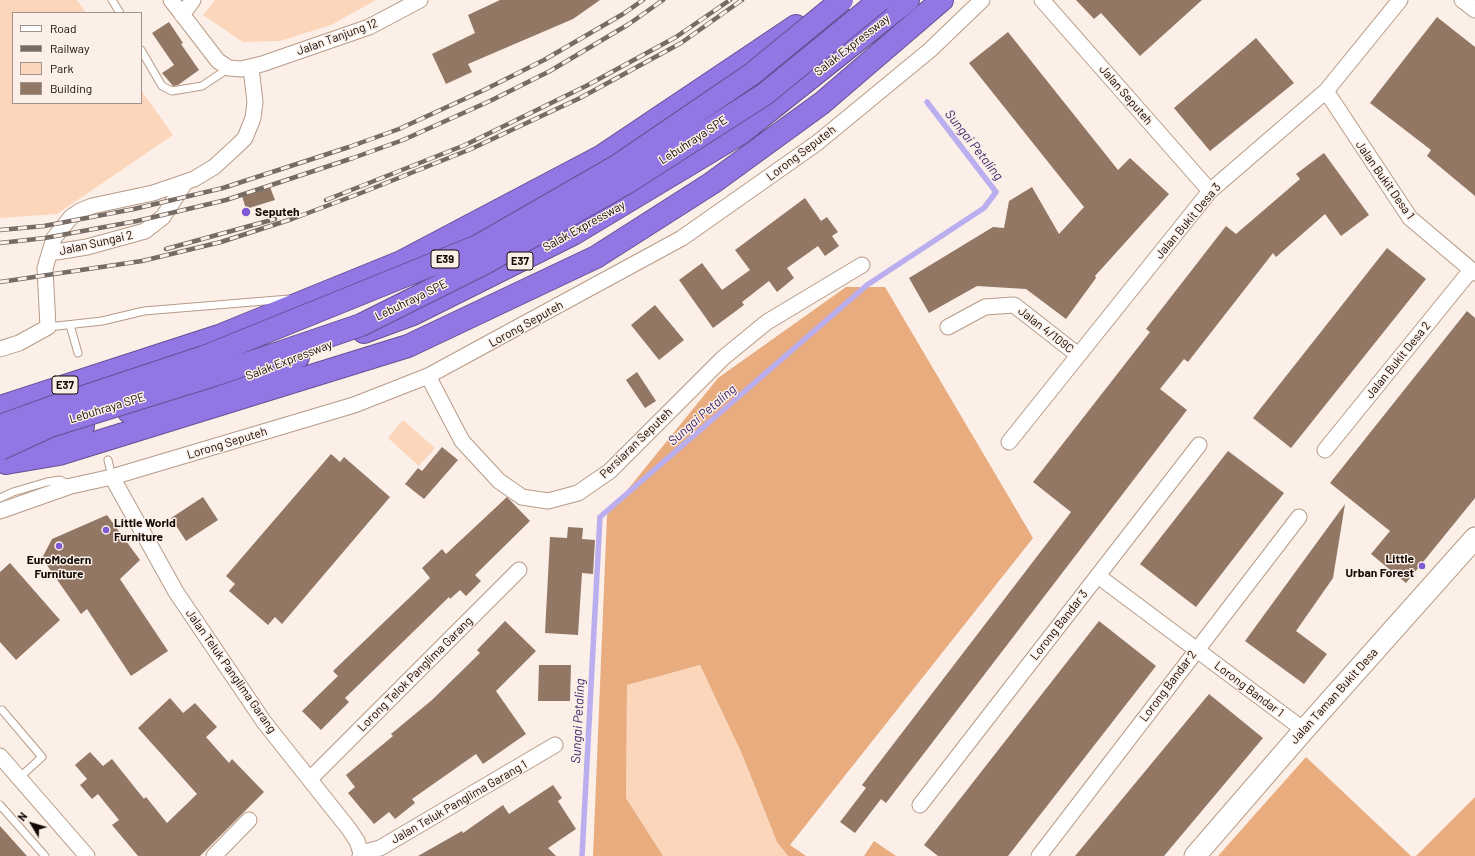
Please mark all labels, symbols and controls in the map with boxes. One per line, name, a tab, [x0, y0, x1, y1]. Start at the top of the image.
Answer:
street label: Salak Expressway	[811, 11, 893, 79]
legend	[12, 12, 142, 104]
street label: Jalan Tanjung 12	[294, 16, 380, 58]
text: Road	[50, 21, 77, 35]
text: Railway	[50, 41, 89, 55]
text: Park	[50, 61, 74, 75]
street label: Jalan Seputeh	[1096, 62, 1156, 128]
text: Building	[50, 81, 92, 95]
water label: Sungai Petaling	[942, 107, 1006, 183]
street label: Lebuhraya SPE	[656, 113, 730, 167]
street label: Lorong Seputeh	[764, 122, 838, 184]
street label: Jalan Bukit Desa 1	[1353, 138, 1417, 222]
street label: Jalan Bukit Desa 3	[1152, 180, 1224, 262]
street label: Salak Expressway	[540, 197, 628, 255]
place label: Seputeh	[255, 205, 300, 219]
marker: Seputeh	[240, 206, 252, 218]
street label: Jalan Sungai 2	[58, 228, 134, 258]
road number: E39	[431, 250, 459, 268]
road number: E37	[507, 252, 533, 270]
street label: Lebuhraya SPE	[373, 276, 449, 324]
street label: Lorong Seputeh	[486, 298, 566, 350]
street label: Jalan 4/109C	[1015, 304, 1077, 356]
street label: Jalan Bukit Desa 2	[1363, 319, 1433, 401]
street label: Salak Expressway	[244, 337, 334, 383]
road number: E37	[52, 376, 78, 394]
water label: Sungai Petaling	[665, 381, 739, 449]
street label: Lebuhraya SPE	[67, 390, 147, 426]
street label: Persiaran Seputeh	[597, 405, 675, 481]
street label: Lorong Seputeh	[185, 424, 269, 462]
place label: Little World Furniture	[114, 516, 176, 544]
marker: Little World Furniture	[101, 525, 111, 535]
marker: EuroModern Furniture	[54, 541, 64, 551]
place label: Little Urban Forest	[1346, 552, 1414, 580]
place label: EuroModern Furniture	[27, 553, 91, 581]
marker: Little Urban Forest	[1417, 561, 1427, 571]
street label: Lorong Bandar 3	[1027, 587, 1091, 663]
street label: Jalan Teluk Panglima Garang	[183, 606, 279, 736]
street label: Lorong Telok Panglima Garang	[354, 613, 476, 735]
street label: Jalan Taman Bukit Desa	[1287, 645, 1381, 747]
street label: Lorong Bandar 2	[1137, 648, 1199, 724]
street label: Lorong Bandar 1	[1211, 658, 1287, 720]
water label: Sungai Petaling	[568, 678, 588, 764]
street label: Jalan Teluk Panglima Garang 1	[388, 757, 530, 847]
north arrow	[12, 804, 52, 844]
text: N	[15, 809, 30, 823]

